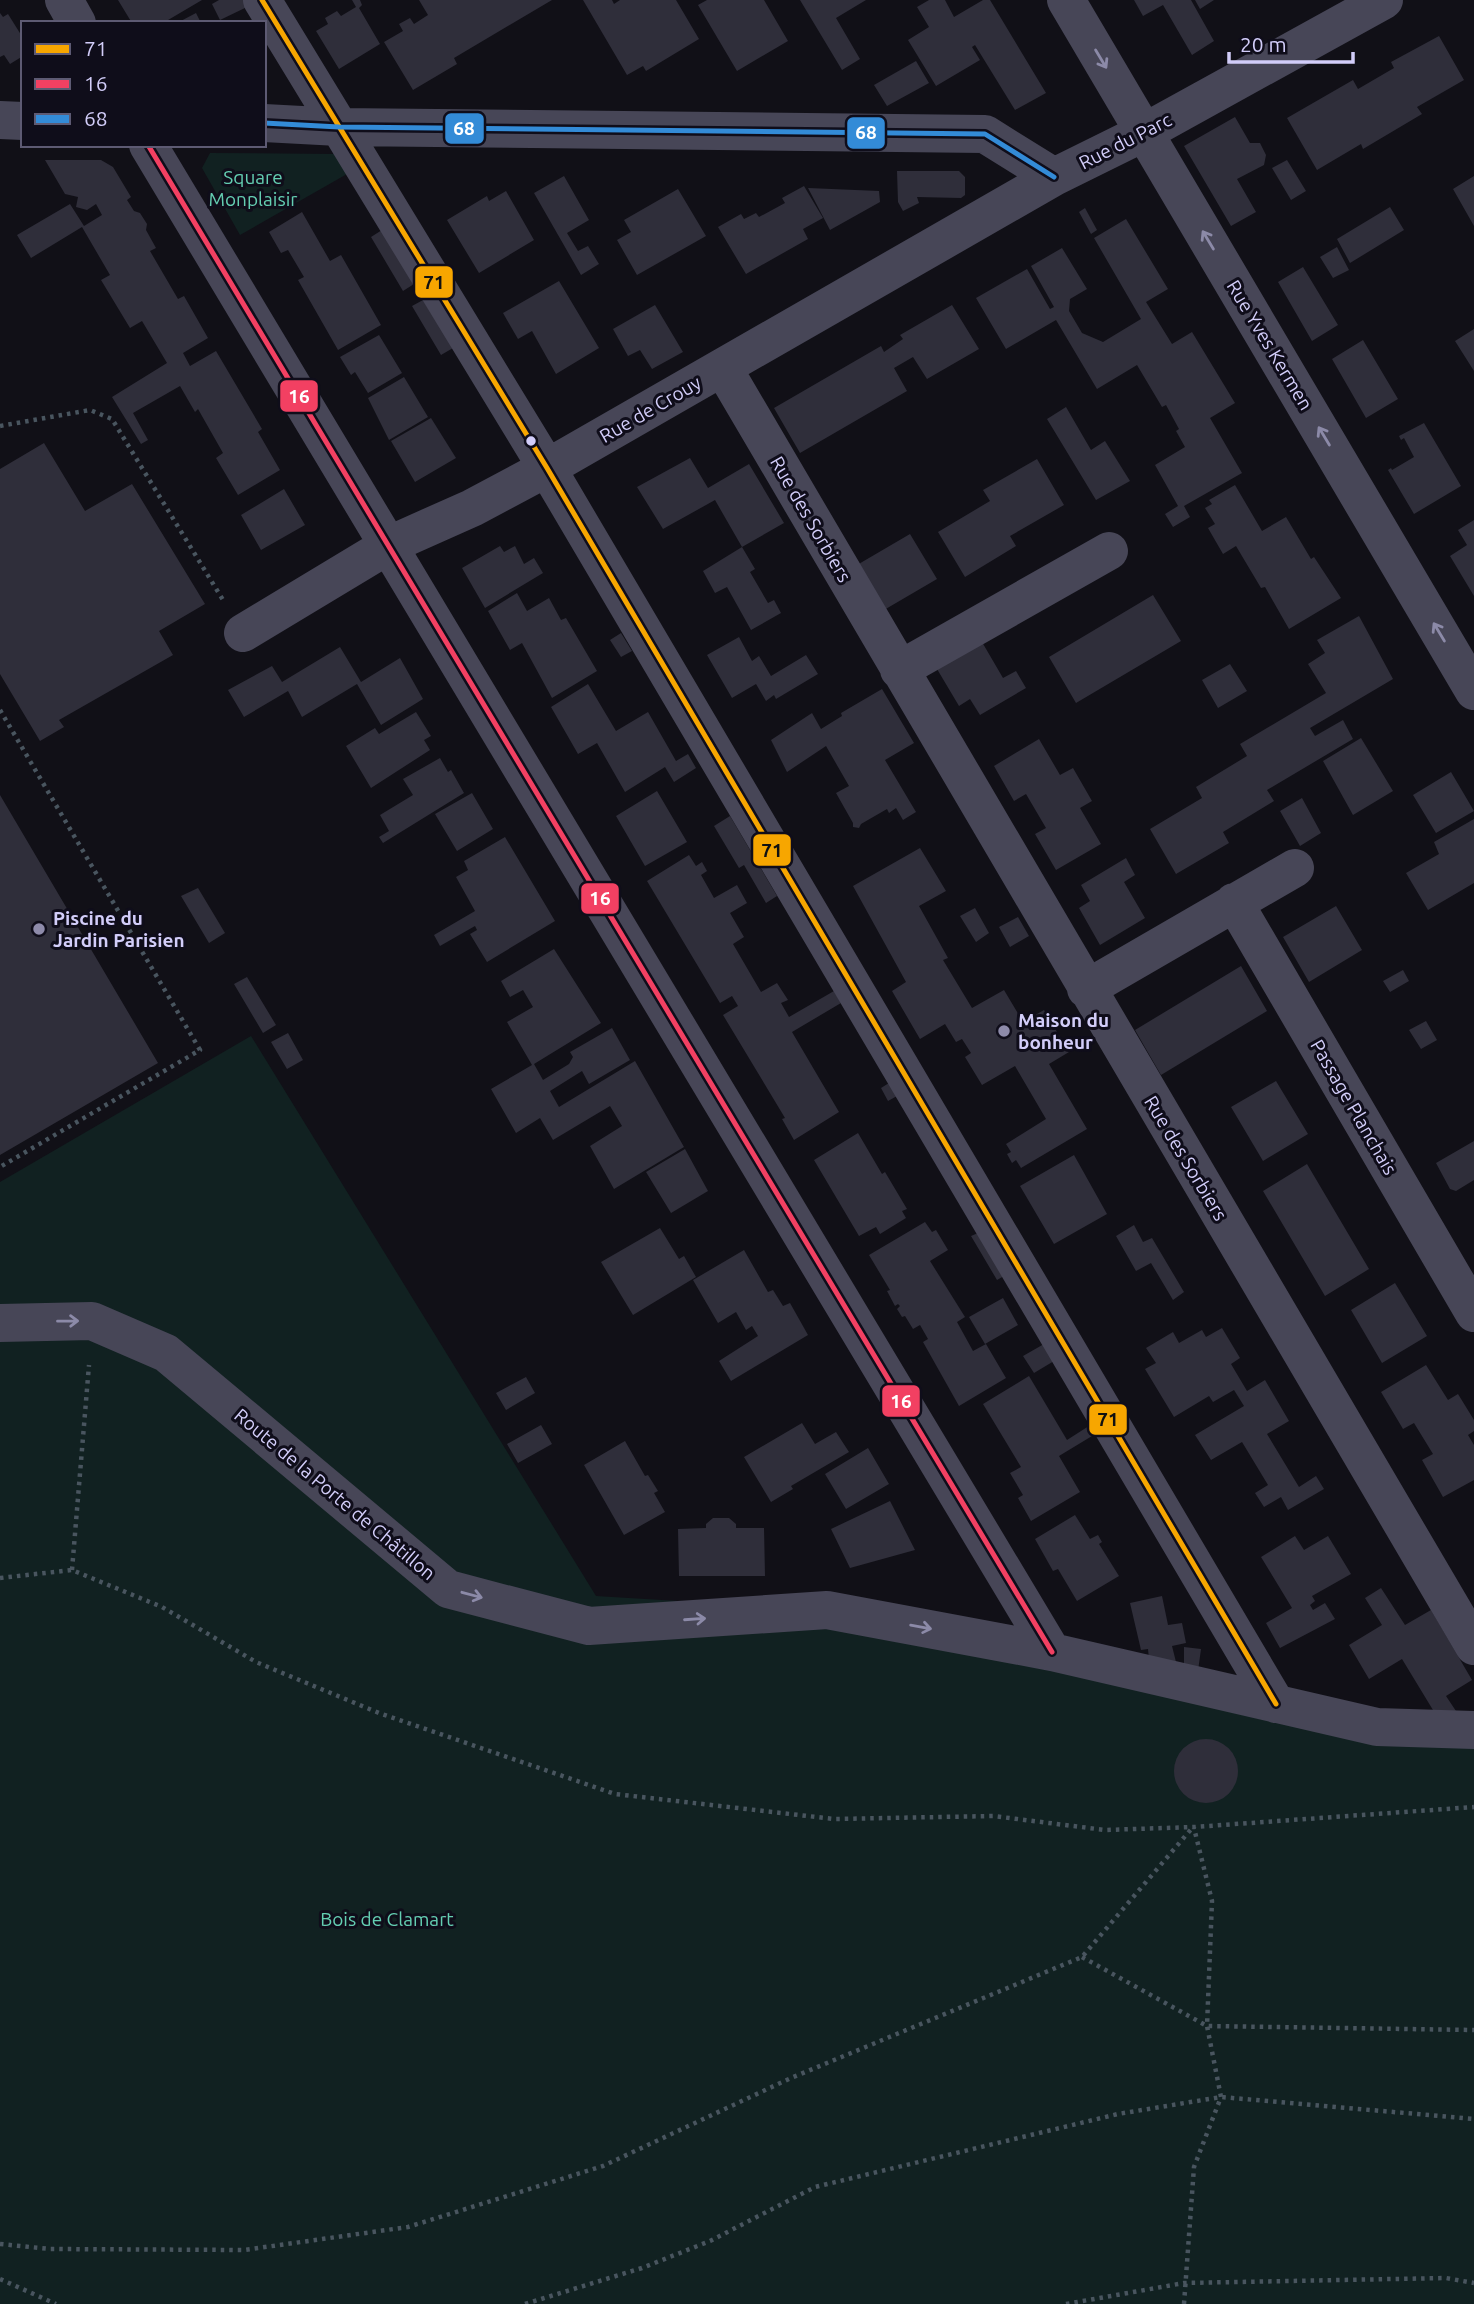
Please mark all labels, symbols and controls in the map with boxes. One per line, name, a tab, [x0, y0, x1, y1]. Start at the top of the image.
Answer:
legend	[21, 21, 266, 147]
scale bar	[1229, 21, 1353, 65]
text: 20 m	[1240, 32, 1287, 56]
text: 71	[84, 36, 108, 60]
one-way arrow	[1094, 48, 1108, 68]
text: 16	[84, 71, 108, 95]
text: 68	[84, 106, 108, 130]
street label: Rue du Parc	[1075, 108, 1175, 174]
line badge: 68	[444, 112, 485, 145]
line badge: 68	[846, 116, 886, 150]
text: 68	[453, 117, 475, 139]
text: 68	[855, 121, 877, 143]
park label: Square Monplaisir	[208, 166, 298, 210]
one-way arrow	[1201, 231, 1215, 251]
line badge: 71	[414, 265, 454, 299]
text: 71	[423, 271, 445, 293]
street label: Rue Yves Kermen	[1223, 276, 1317, 414]
street label: Rue de Crouy	[595, 371, 705, 447]
line badge: 16	[279, 379, 319, 413]
text: 16	[288, 385, 310, 407]
one-way arrow	[1316, 427, 1330, 447]
unlabelled marker	[524, 434, 538, 448]
street label: Rue des Sorbiers	[766, 452, 856, 586]
one-way arrow	[1432, 623, 1446, 643]
line badge: 71	[752, 833, 792, 867]
text: 71	[761, 839, 783, 861]
line badge: 16	[580, 882, 620, 915]
text: 16	[589, 887, 611, 909]
place label: Piscine du Jardin Parisien	[53, 907, 185, 951]
marker: Piscine du Jardin Parisien	[31, 921, 47, 937]
place label: Maison du bonheur	[1018, 1009, 1109, 1053]
marker: Maison du bonheur	[996, 1023, 1012, 1039]
street label: Passage Planchais	[1306, 1036, 1402, 1178]
street label: Rue des Sorbiers	[1140, 1092, 1232, 1224]
one-way arrow	[56, 1314, 79, 1328]
line badge: 16	[881, 1384, 921, 1418]
text: 16	[890, 1390, 912, 1412]
line badge: 71	[1088, 1403, 1128, 1436]
street label: Route de la Porte de Châtillon	[230, 1404, 440, 1584]
text: 71	[1097, 1408, 1119, 1430]
one-way arrow	[460, 1589, 483, 1602]
one-way arrow	[683, 1612, 706, 1625]
one-way arrow	[909, 1621, 932, 1635]
park label: Bois de Clamart	[320, 1908, 454, 1930]

